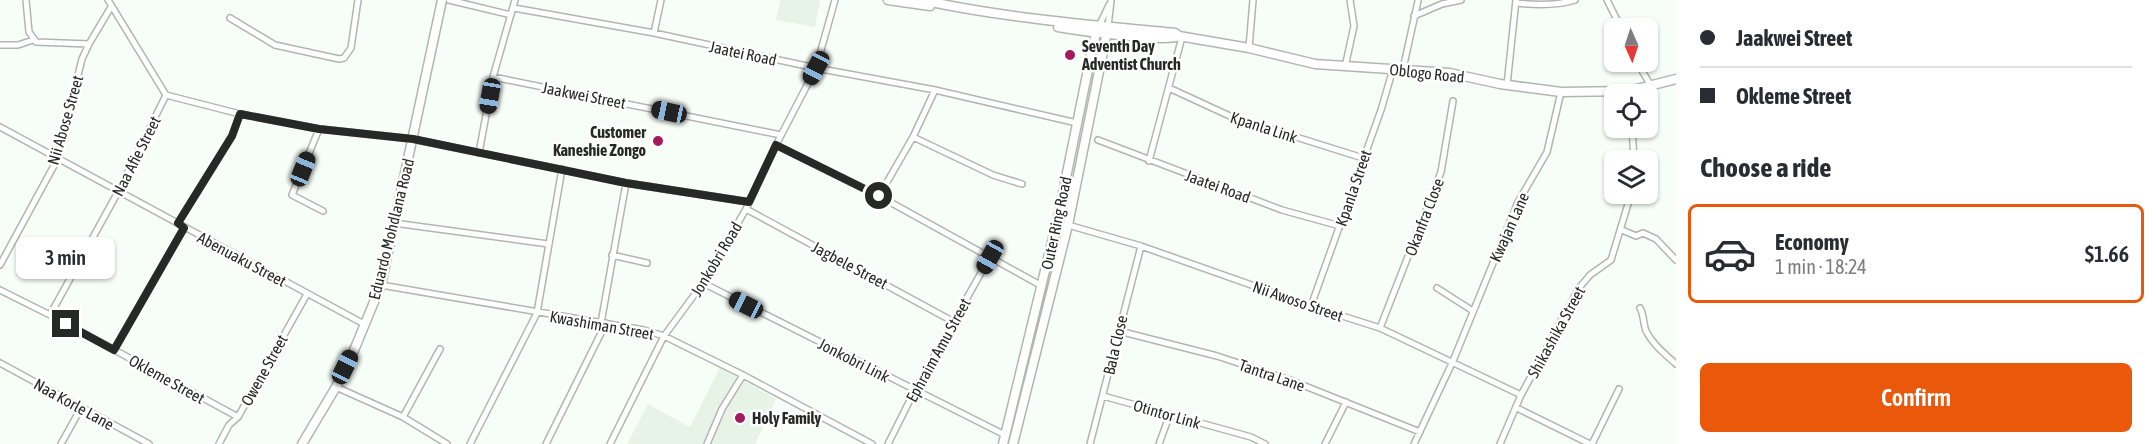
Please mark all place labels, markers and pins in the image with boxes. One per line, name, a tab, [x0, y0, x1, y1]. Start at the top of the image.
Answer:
place label: Seventh Day Adventist Church	[1081, 37, 1181, 73]
marker: Seventh Day Adventist Church	[1063, 48, 1077, 62]
place label: Customer Kaneshie Zongo	[553, 123, 646, 159]
marker: Customer Kaneshie Zongo	[651, 134, 665, 148]
place label: Holy Family	[752, 409, 822, 427]
marker: Holy Family	[733, 411, 747, 425]

